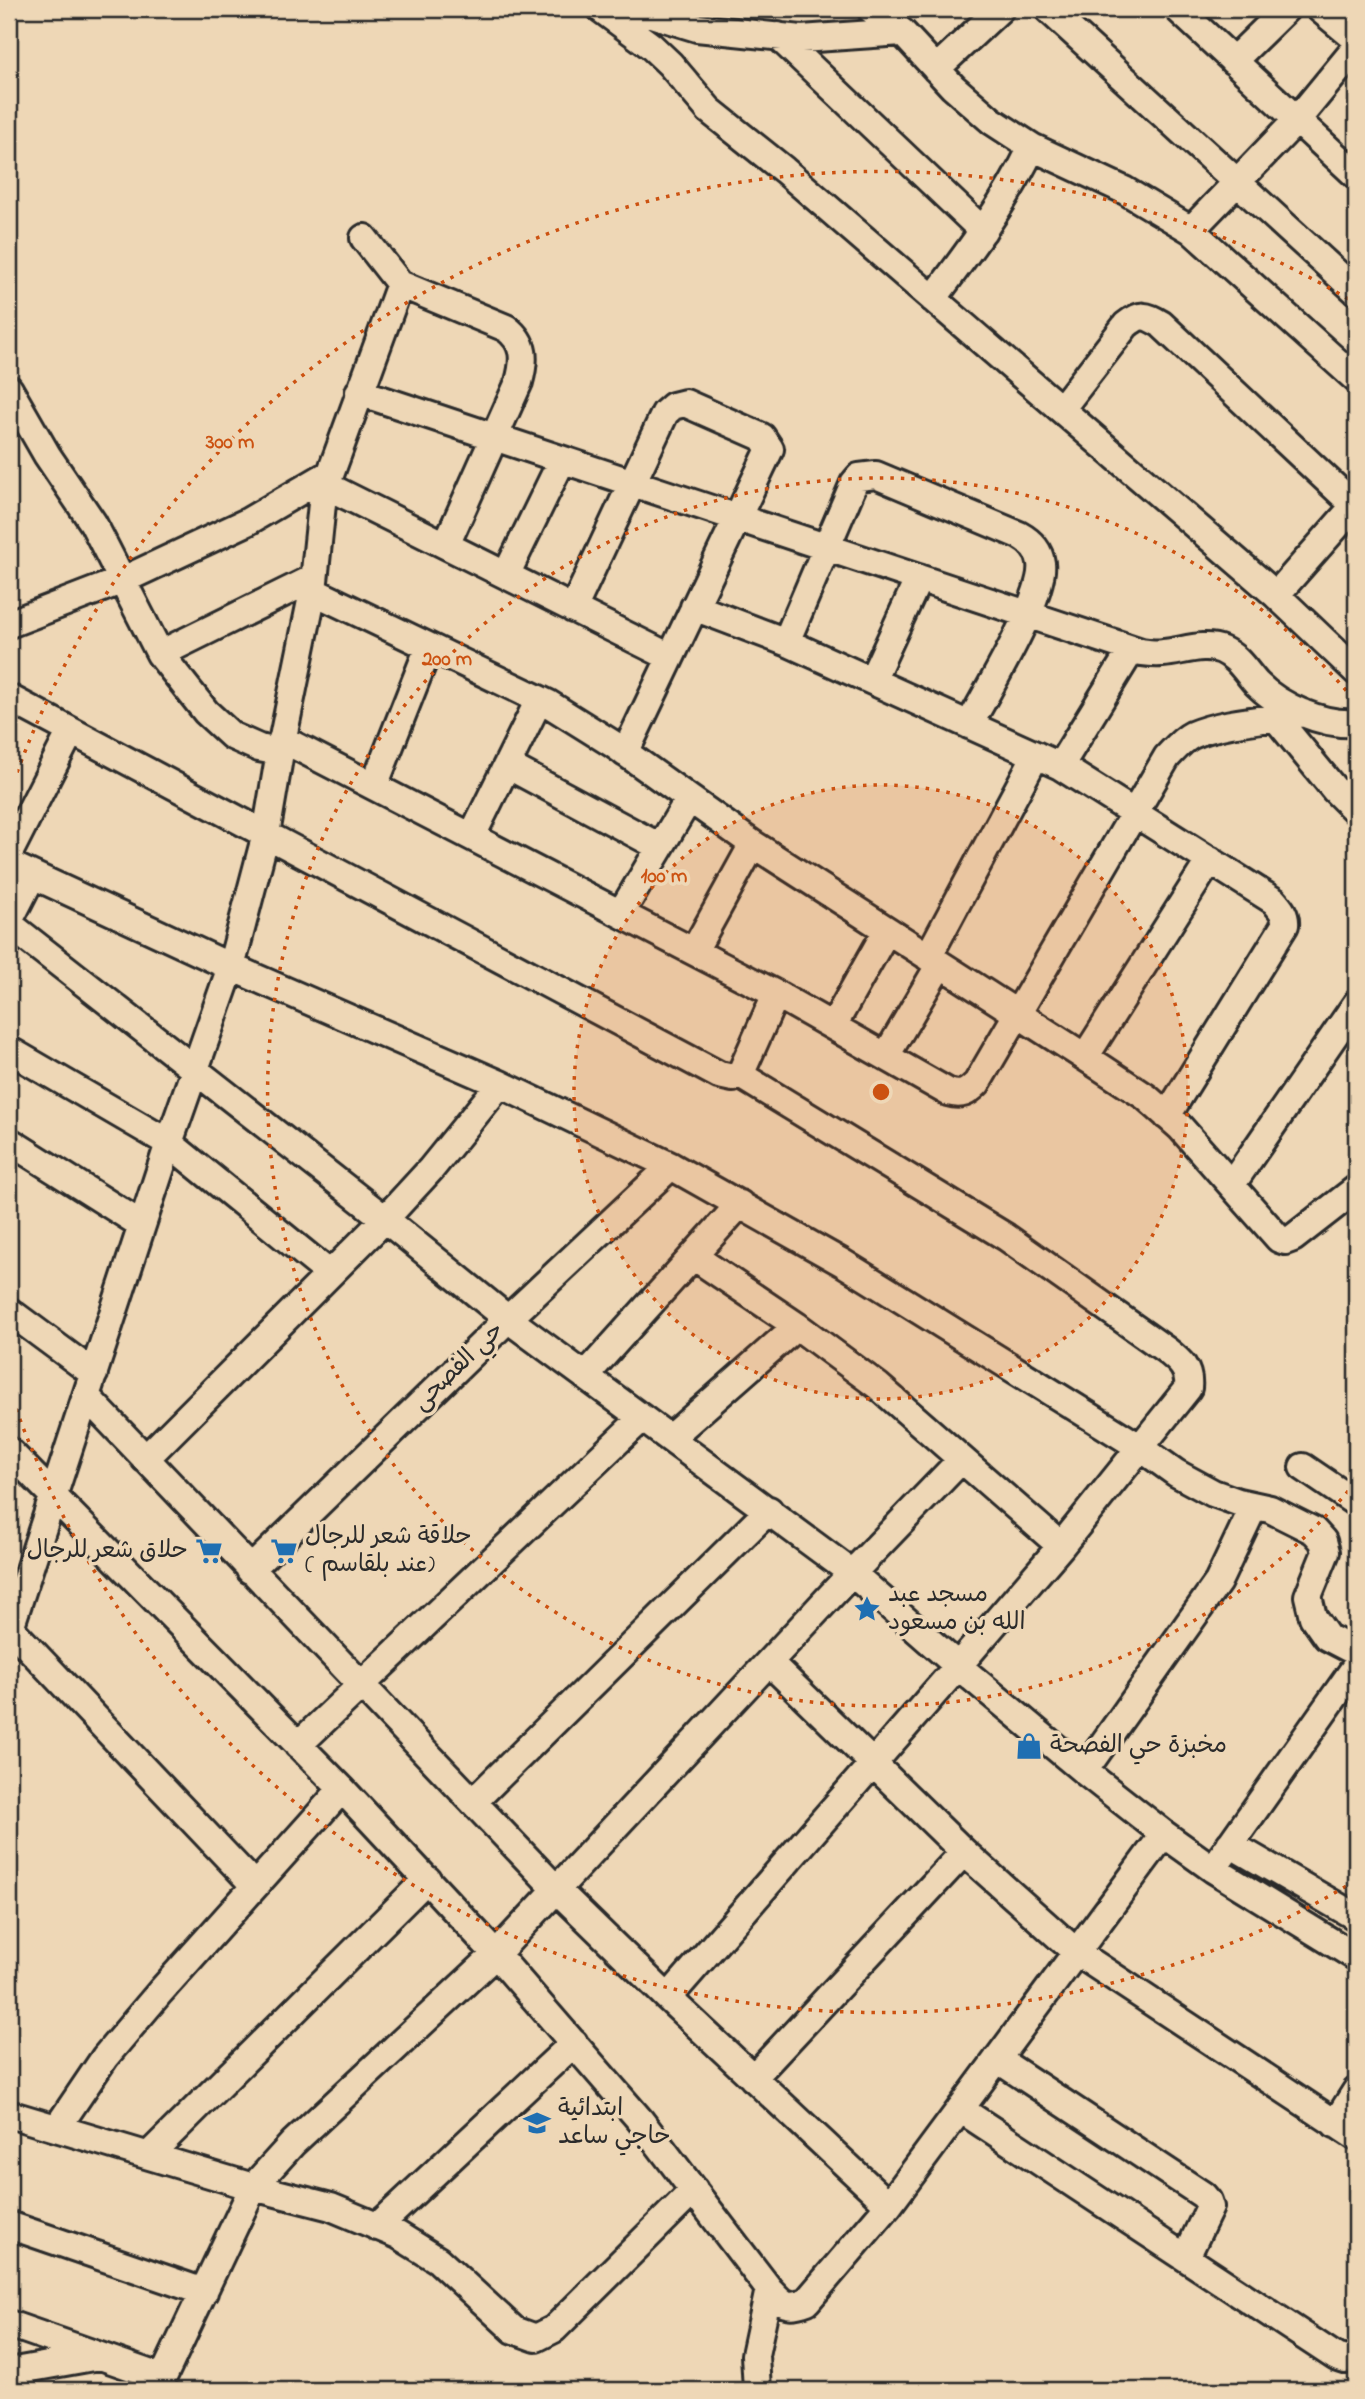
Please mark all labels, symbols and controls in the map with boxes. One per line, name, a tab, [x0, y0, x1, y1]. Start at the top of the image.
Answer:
text: 300 m	[205, 428, 254, 458]
text: 200 m	[421, 645, 472, 675]
text: 100 m	[641, 862, 687, 892]
centre of rings	[869, 1080, 893, 1104]
street label: حي الفصحى	[405, 1314, 514, 1421]
place label: حلاقة شعر للرجال ( عند بلقاسم)	[305, 1520, 472, 1583]
place label: حلاق شعر للرجال	[27, 1534, 188, 1569]
supermarket icon: حلاق شعر للرجال	[194, 1536, 224, 1566]
supermarket icon: حلاقة شعر للرجال ( عند بلقاسم)	[269, 1536, 299, 1566]
place label: مسجد عبد الله بن مسعود	[888, 1578, 1025, 1641]
place icon: مسجد عبد الله بن مسعود	[852, 1594, 882, 1624]
place label: مخبزة حي الفصحة	[1050, 1729, 1227, 1765]
shop icon: مخبزة حي الفصحة	[1014, 1731, 1044, 1761]
place label: ابتدائية حاجي ساعد	[558, 2092, 671, 2156]
school or university icon: ابتدائية حاجي ساعد	[522, 2108, 552, 2138]

